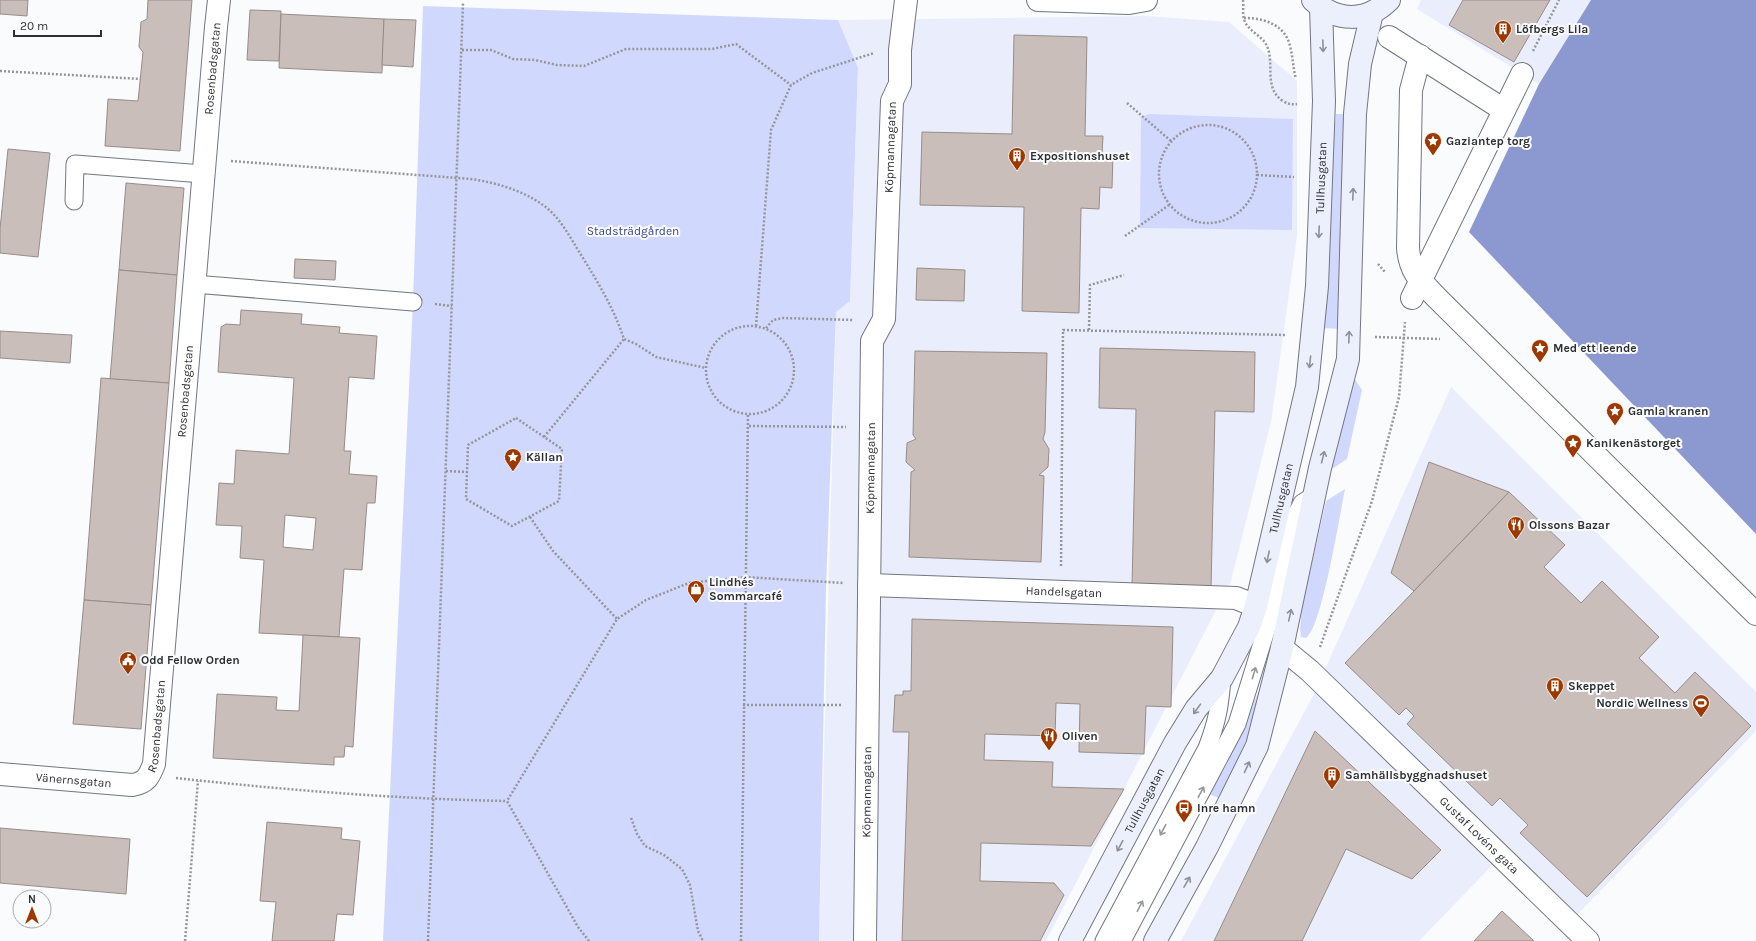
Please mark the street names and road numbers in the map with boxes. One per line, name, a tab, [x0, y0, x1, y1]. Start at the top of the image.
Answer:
street label: Rosenbadsgatan	[202, 22, 223, 115]
street label: Köpmannagatan	[882, 101, 899, 193]
street label: Tullhusgatan	[1313, 142, 1329, 214]
street label: Rosenbadsgatan	[174, 345, 196, 438]
street label: Köpmannagatan	[863, 422, 878, 514]
street label: Tullhusgatan	[1266, 462, 1296, 535]
street label: Handelsgatan	[1025, 584, 1102, 600]
street label: Rosenbadsgatan	[144, 679, 168, 775]
street label: Köpmannagatan	[859, 746, 874, 838]
street label: Tullhusgatan	[1121, 766, 1168, 836]
street label: Vänernsgatan	[35, 770, 112, 790]
street label: Gustaf Lovéns gata	[1437, 794, 1522, 877]

